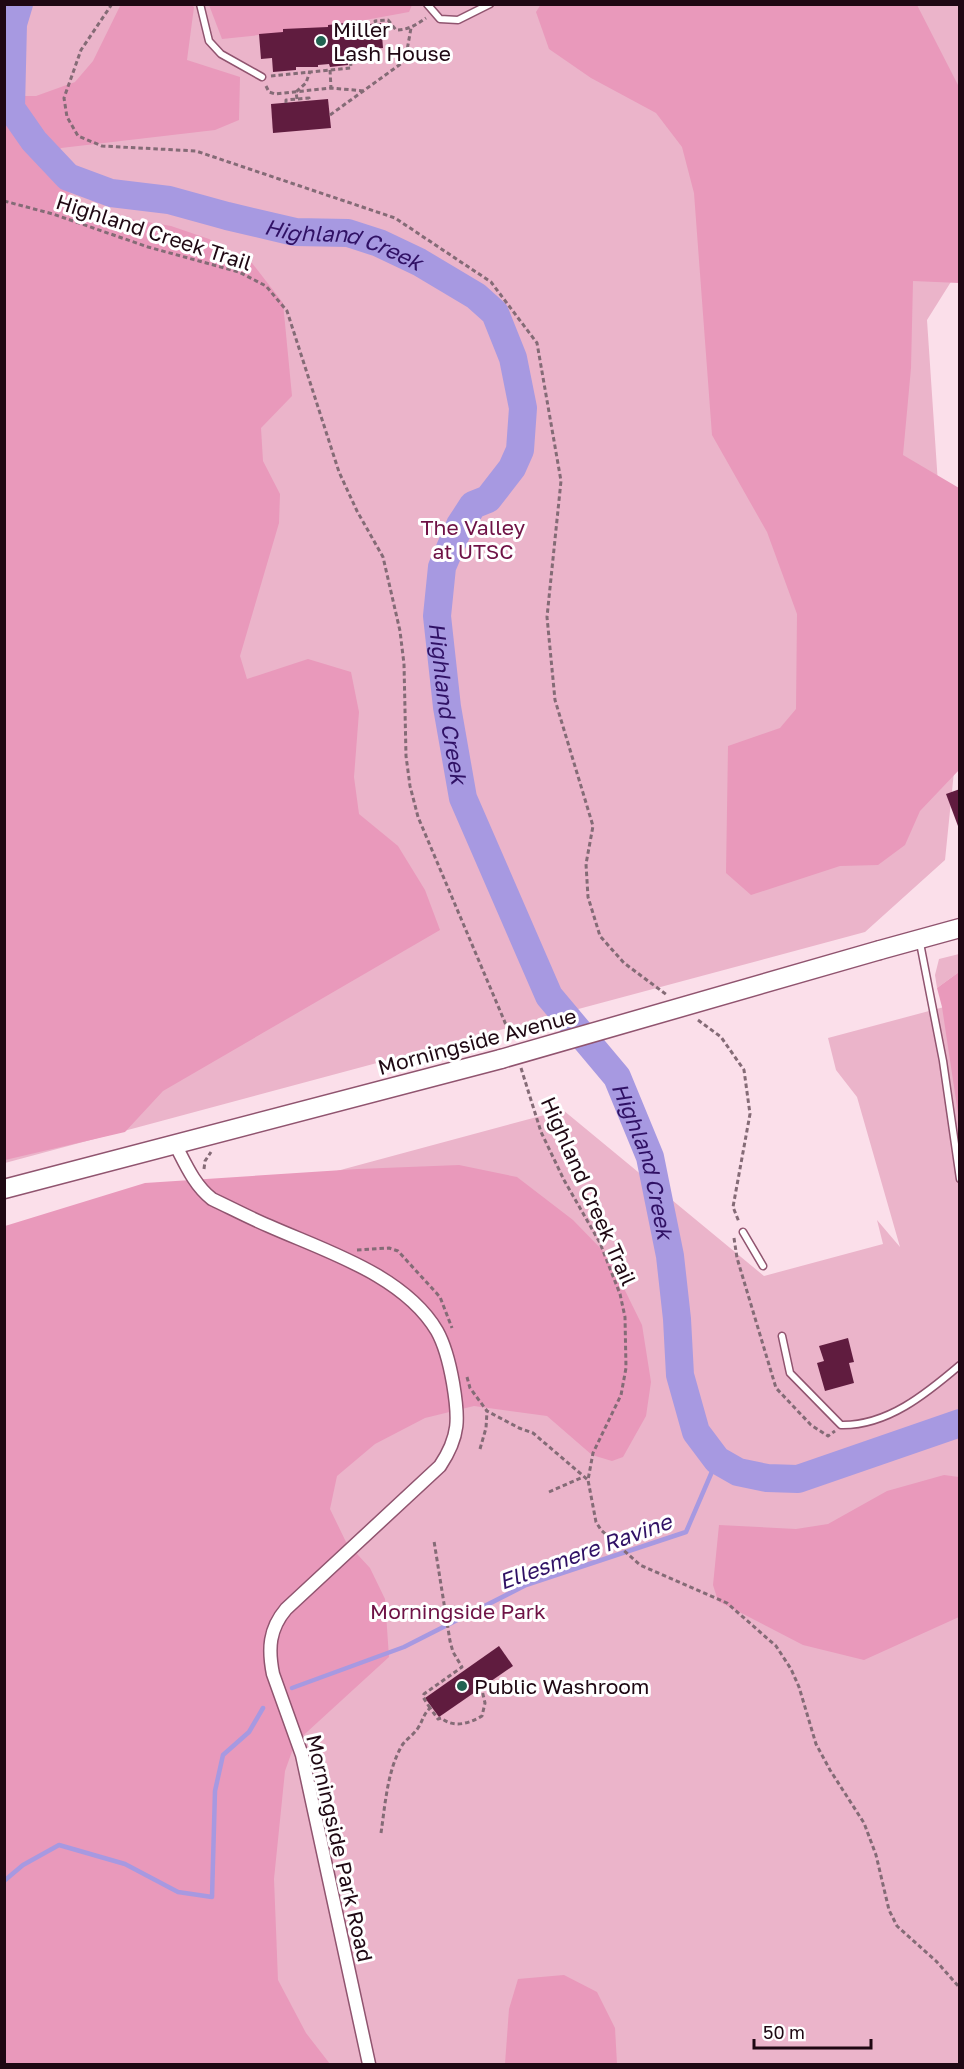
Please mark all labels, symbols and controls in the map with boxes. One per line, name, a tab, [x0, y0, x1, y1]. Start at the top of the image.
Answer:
place label: Miller Lash House	[333, 16, 451, 66]
marker: Miller Lash House	[314, 34, 328, 48]
street label: Highland Creek Trail	[53, 188, 255, 276]
water label: Highland Creek	[262, 212, 430, 276]
park label: The Valley at UTSC	[421, 514, 526, 564]
water label: Highland Creek	[424, 621, 474, 789]
street label: Morningside Avenue	[375, 1002, 579, 1080]
water label: Highland Creek	[607, 1078, 680, 1244]
street label: Highland Creek Trail	[536, 1092, 642, 1290]
water label: Ellesmere Ravine	[495, 1506, 677, 1595]
park label: Morningside Park	[370, 1598, 546, 1624]
place label: Public Washroom	[474, 1673, 649, 1699]
marker: Public Washroom	[455, 1679, 469, 1693]
street label: Morningside Park Road	[301, 1732, 379, 1964]
scale bar	[754, 2012, 871, 2050]
text: 50 m	[763, 2021, 805, 2043]

